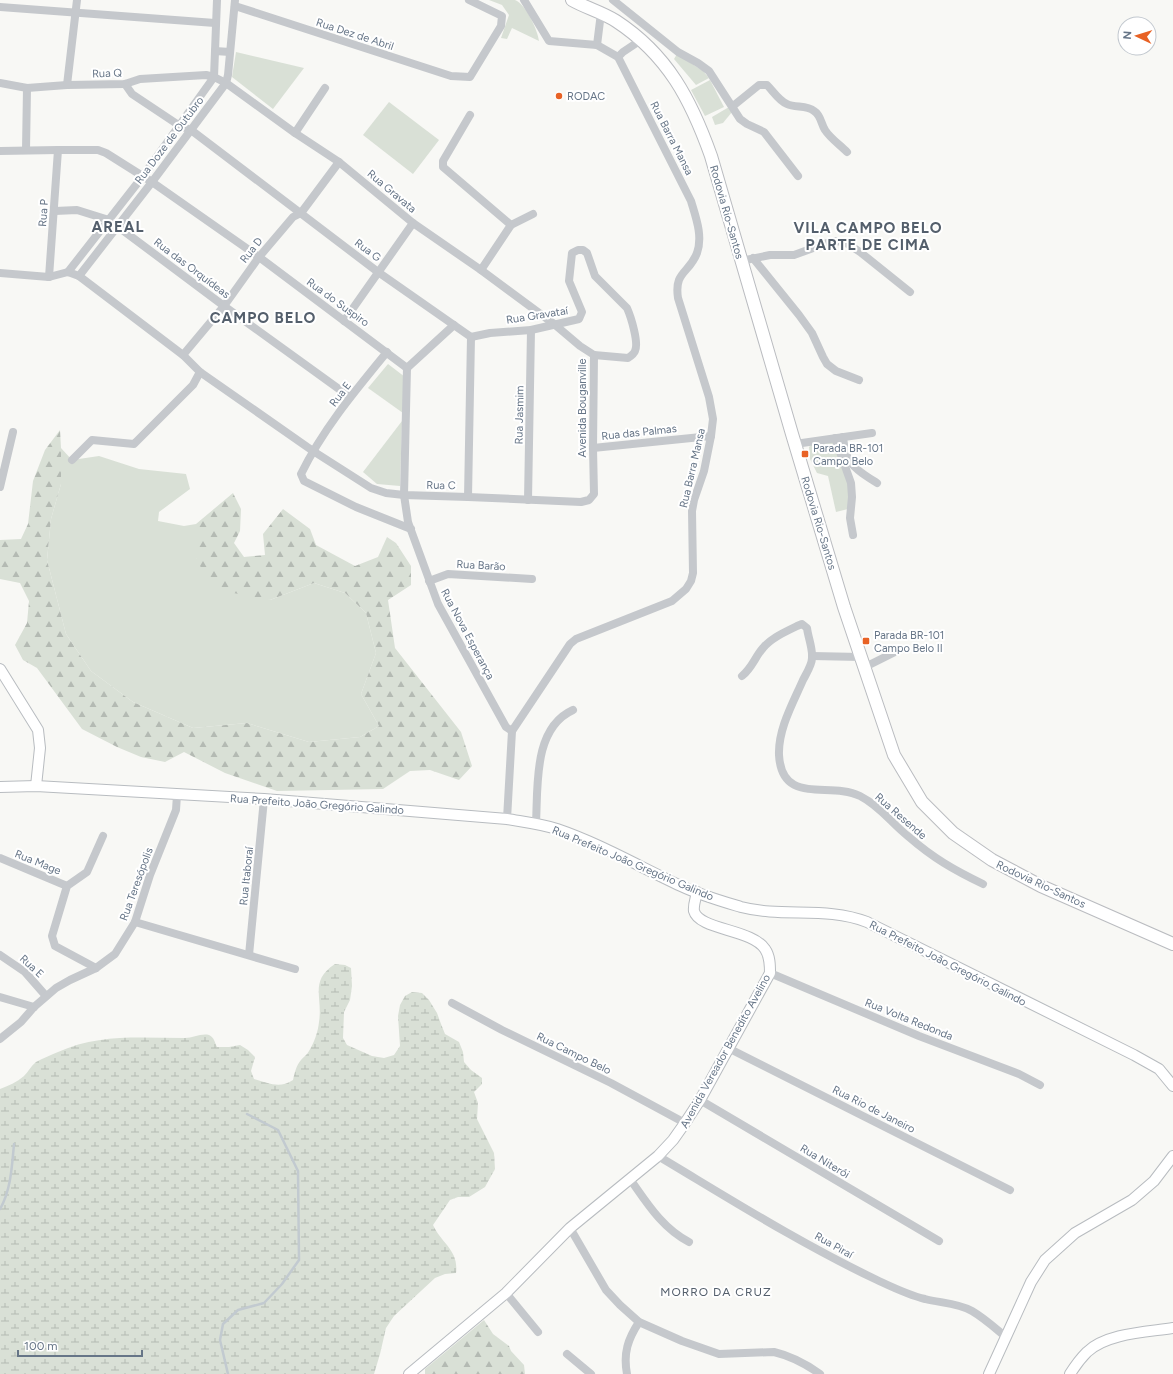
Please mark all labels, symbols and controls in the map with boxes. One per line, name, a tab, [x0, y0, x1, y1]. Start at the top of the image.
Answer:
street label: Rua Dez de Abril	[314, 16, 395, 53]
north arrow	[1117, 16, 1157, 56]
text: N	[1121, 31, 1134, 40]
street label: Rua Q	[92, 66, 123, 81]
place label: RODAC	[567, 90, 605, 103]
marker: RODAC	[554, 91, 564, 101]
street label: Rua Doze de Outubro	[132, 94, 207, 187]
street label: Rua Barra Mansa	[647, 99, 696, 177]
street label: Rodovia Rio-Santos	[707, 164, 746, 261]
street label: Rua Gravata	[365, 167, 419, 216]
street label: Rua P	[36, 198, 51, 227]
district label: AREAL	[92, 218, 145, 236]
district label: VILA CAMPO BELO PARTE DE CIMA	[793, 219, 943, 254]
street label: Rua D	[237, 235, 266, 266]
street label: Rua das Orquídeas	[151, 236, 232, 301]
street label: Rua G	[352, 236, 383, 265]
street label: Rua do Suspiro	[304, 275, 371, 329]
street label: Rua Gravataí	[505, 304, 569, 327]
district label: CAMPO BELO	[210, 309, 316, 327]
street label: Avenida Bouganville	[576, 359, 589, 457]
street label: Rua E	[327, 379, 354, 409]
street label: Rua Jasmim	[512, 385, 527, 445]
street label: Rua das Palmas	[601, 422, 677, 443]
street label: Rua Barra Mansa	[677, 427, 708, 509]
place label: Parada BR-101 Campo Belo	[813, 442, 883, 468]
marker: Parada BR-101 Campo Belo	[800, 449, 810, 459]
street label: Rodovia Rio-Santos	[798, 475, 839, 571]
street label: Rua C	[426, 479, 456, 492]
street label: Rua Barão	[456, 558, 506, 573]
street label: Rua Nova Esperança	[438, 587, 497, 682]
place label: Parada BR-101 Campo Belo II	[874, 629, 944, 655]
marker: Parada BR-101 Campo Belo II	[861, 636, 871, 646]
street label: Rua Resende	[872, 790, 929, 842]
street label: Rua Prefeito João Gregório Galindo	[230, 792, 404, 817]
street label: Rua Prefeito João Gregório Galindo	[550, 823, 715, 903]
street label: Rua Teresópolis	[117, 846, 156, 923]
street label: Rua Itaboraí	[237, 846, 256, 906]
street label: Rua Mage	[13, 847, 63, 878]
street label: Rodovia Rio-Santos	[994, 858, 1088, 911]
street label: Rua Prefeito João Gregório Galindo	[867, 918, 1028, 1009]
street label: Rua E	[17, 952, 46, 981]
street label: Avenida Vereador Benedito Avelino	[678, 972, 773, 1130]
street label: Rua Volta Redonda	[863, 996, 955, 1043]
street label: Rua Campo Belo	[534, 1030, 613, 1077]
street label: Rua Rio de Janeiro	[830, 1083, 917, 1136]
street label: Rua Niterói	[798, 1142, 852, 1181]
street label: Rua Piraí	[812, 1230, 856, 1262]
district label: MORRO DA CRUZ	[660, 1285, 772, 1299]
scale bar	[18, 1332, 142, 1358]
text: 100 m	[24, 1339, 58, 1353]

